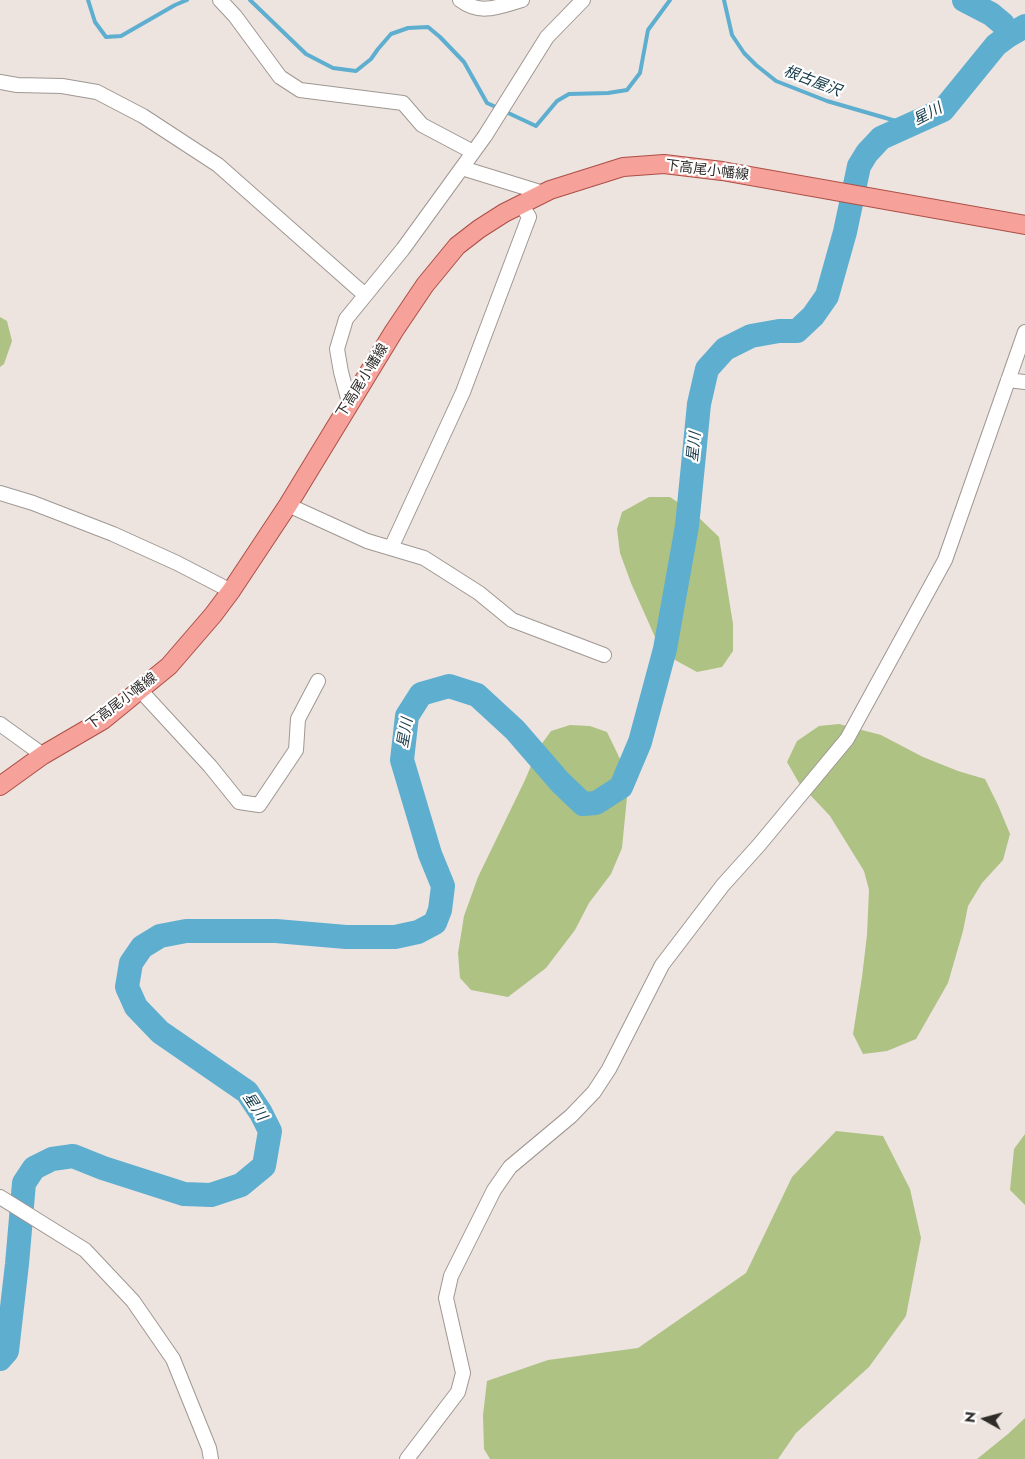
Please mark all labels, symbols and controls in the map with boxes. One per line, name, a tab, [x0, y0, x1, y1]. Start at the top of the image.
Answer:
water label: 根古屋沢	[781, 63, 843, 101]
water label: 星川	[911, 100, 945, 130]
street label: 下高尾小幡線	[664, 158, 750, 184]
street label: 下高尾小幡線	[334, 341, 392, 421]
water label: 星川	[684, 431, 706, 463]
street label: 下高尾小幡線	[83, 670, 161, 734]
water label: 星川	[395, 717, 417, 749]
water label: 星川	[238, 1090, 270, 1124]
north arrow	[960, 1394, 1010, 1444]
text: N	[960, 1410, 981, 1424]

